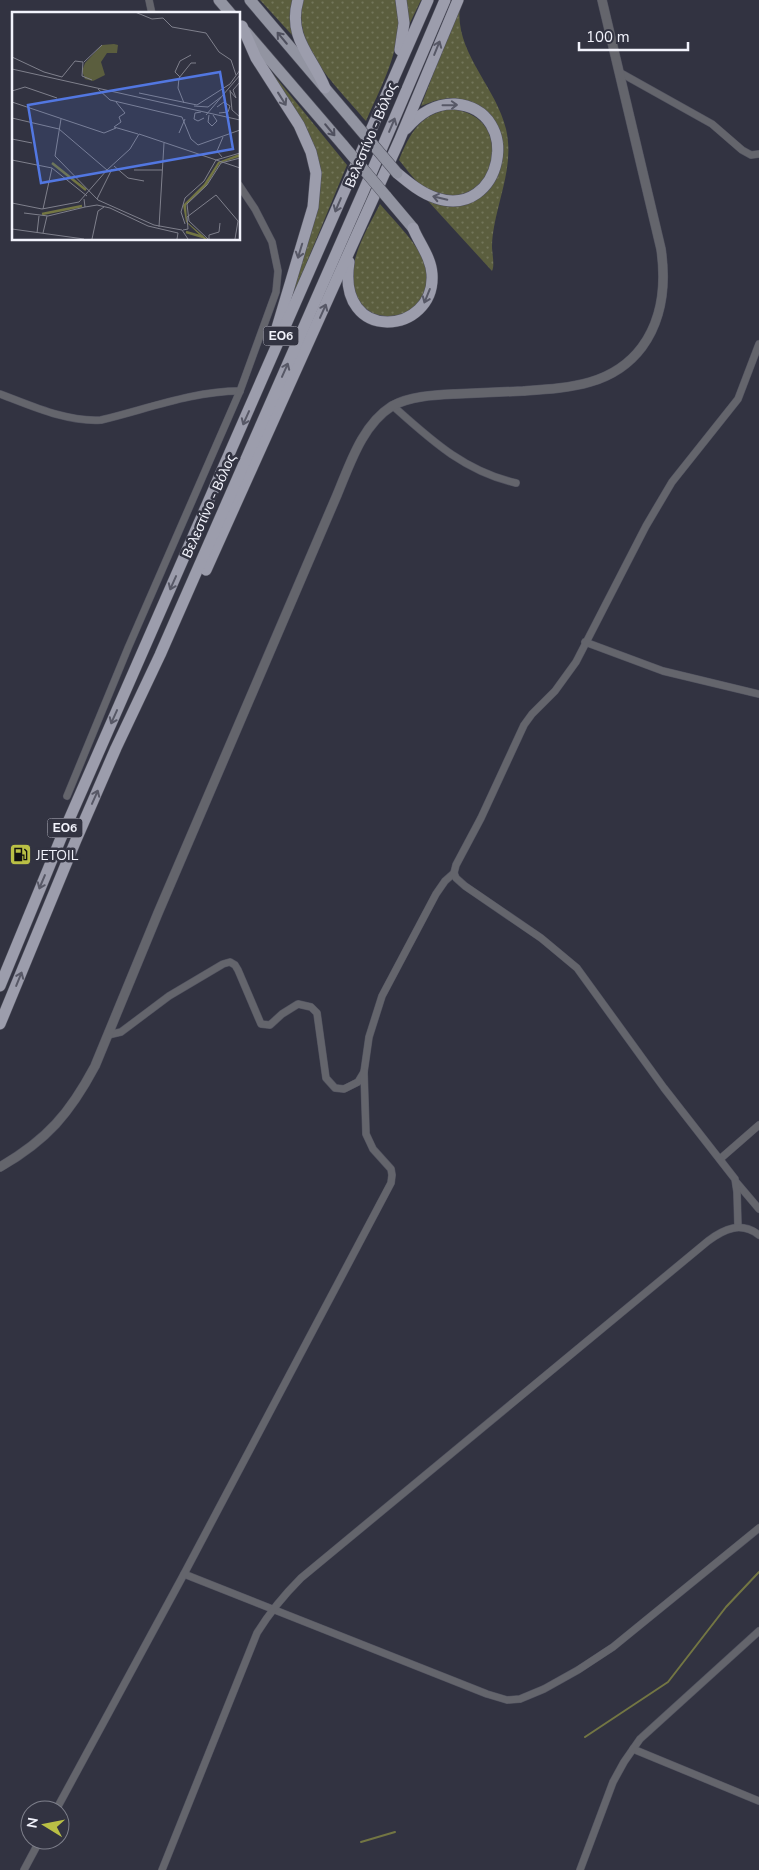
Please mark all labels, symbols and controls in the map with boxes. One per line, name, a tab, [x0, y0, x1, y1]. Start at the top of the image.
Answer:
inset map	[12, 12, 240, 240]
scale bar	[579, 20, 688, 52]
text: 100 m	[586, 27, 630, 47]
one-way arrow	[277, 31, 288, 44]
one-way arrow	[433, 41, 442, 56]
street label: Βελεστίνο - Βόλος	[340, 79, 402, 190]
one-way arrow	[277, 92, 287, 106]
one-way arrow	[442, 100, 458, 110]
one-way arrow	[387, 118, 397, 133]
one-way arrow	[324, 123, 335, 136]
one-way arrow	[433, 193, 449, 202]
one-way arrow	[332, 197, 342, 212]
one-way arrow	[295, 243, 305, 259]
one-way arrow	[422, 288, 431, 303]
one-way arrow	[319, 304, 328, 319]
road number: ΕΟ6	[264, 326, 298, 346]
one-way arrow	[281, 363, 291, 378]
one-way arrow	[240, 410, 250, 425]
street label: Βελεστίνο - Βόλος	[178, 451, 241, 561]
one-way arrow	[168, 575, 178, 590]
one-way arrow	[109, 709, 119, 724]
one-way arrow	[90, 790, 100, 805]
road number: ΕΟ6	[48, 818, 82, 838]
fuel station icon: JETOIL	[8, 843, 32, 867]
place label: JETOIL	[35, 846, 79, 865]
one-way arrow	[37, 874, 47, 889]
one-way arrow	[14, 972, 24, 987]
north arrow	[20, 1800, 70, 1850]
text: N	[22, 1816, 43, 1830]

